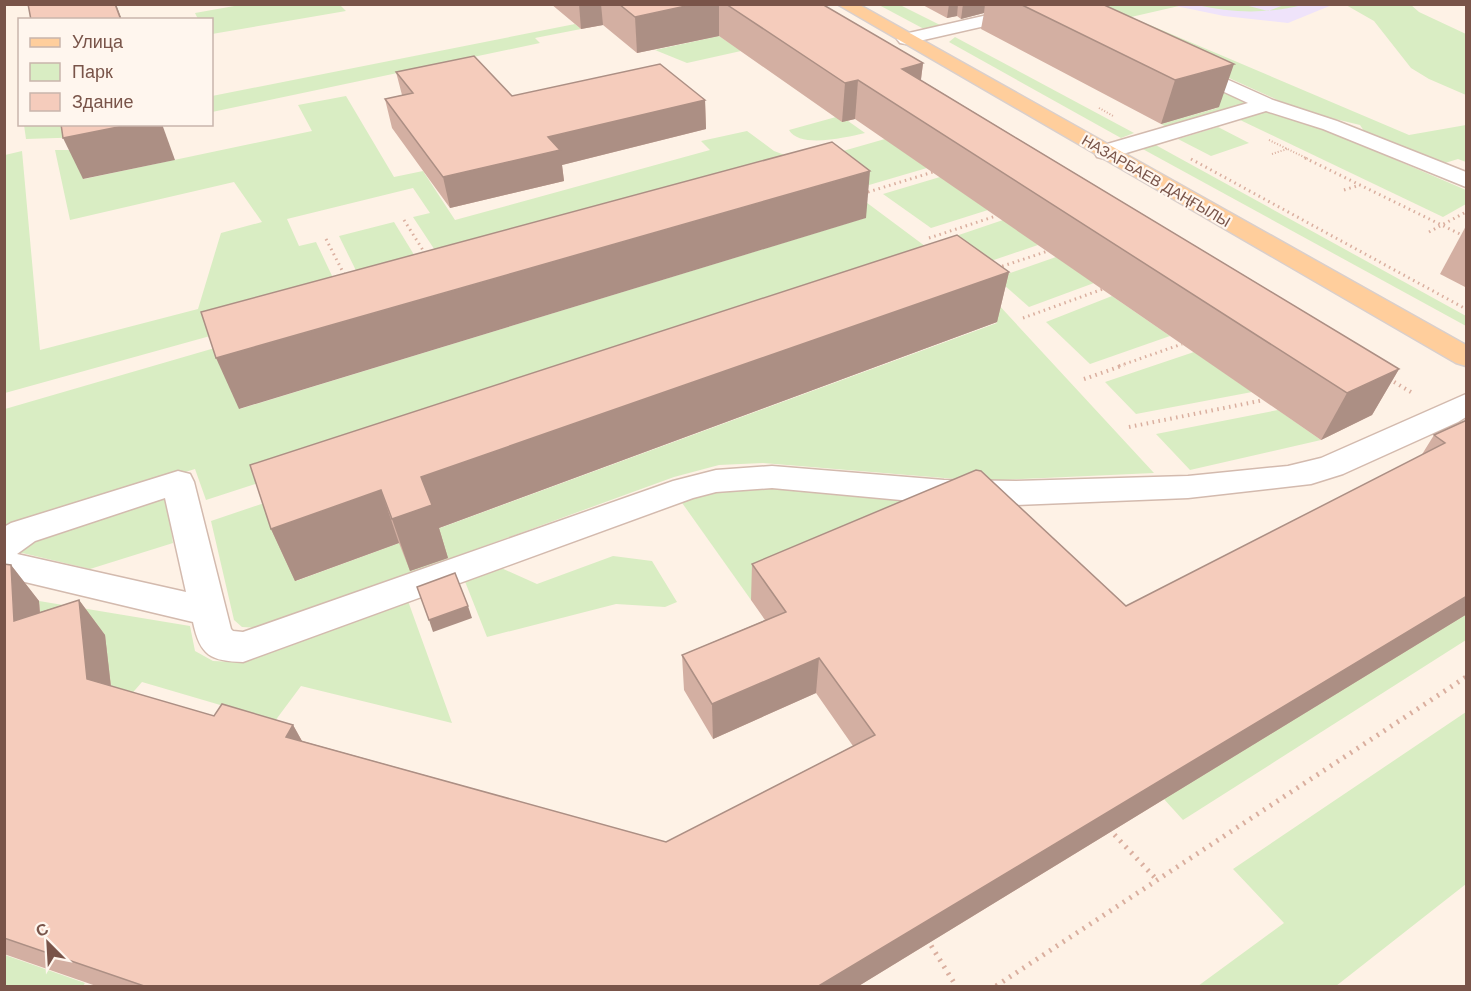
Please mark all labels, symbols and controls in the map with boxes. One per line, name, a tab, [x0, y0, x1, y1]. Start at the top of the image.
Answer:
legend	[18, 18, 213, 126]
text: Улица	[72, 30, 124, 54]
text: Парк	[72, 60, 113, 84]
text: Здание	[72, 90, 133, 114]
street label: НАЗАРБАЕВ ДАҢҒЫЛЫ	[1078, 130, 1234, 232]
north arrow	[18, 913, 78, 973]
text: С	[33, 918, 52, 942]

